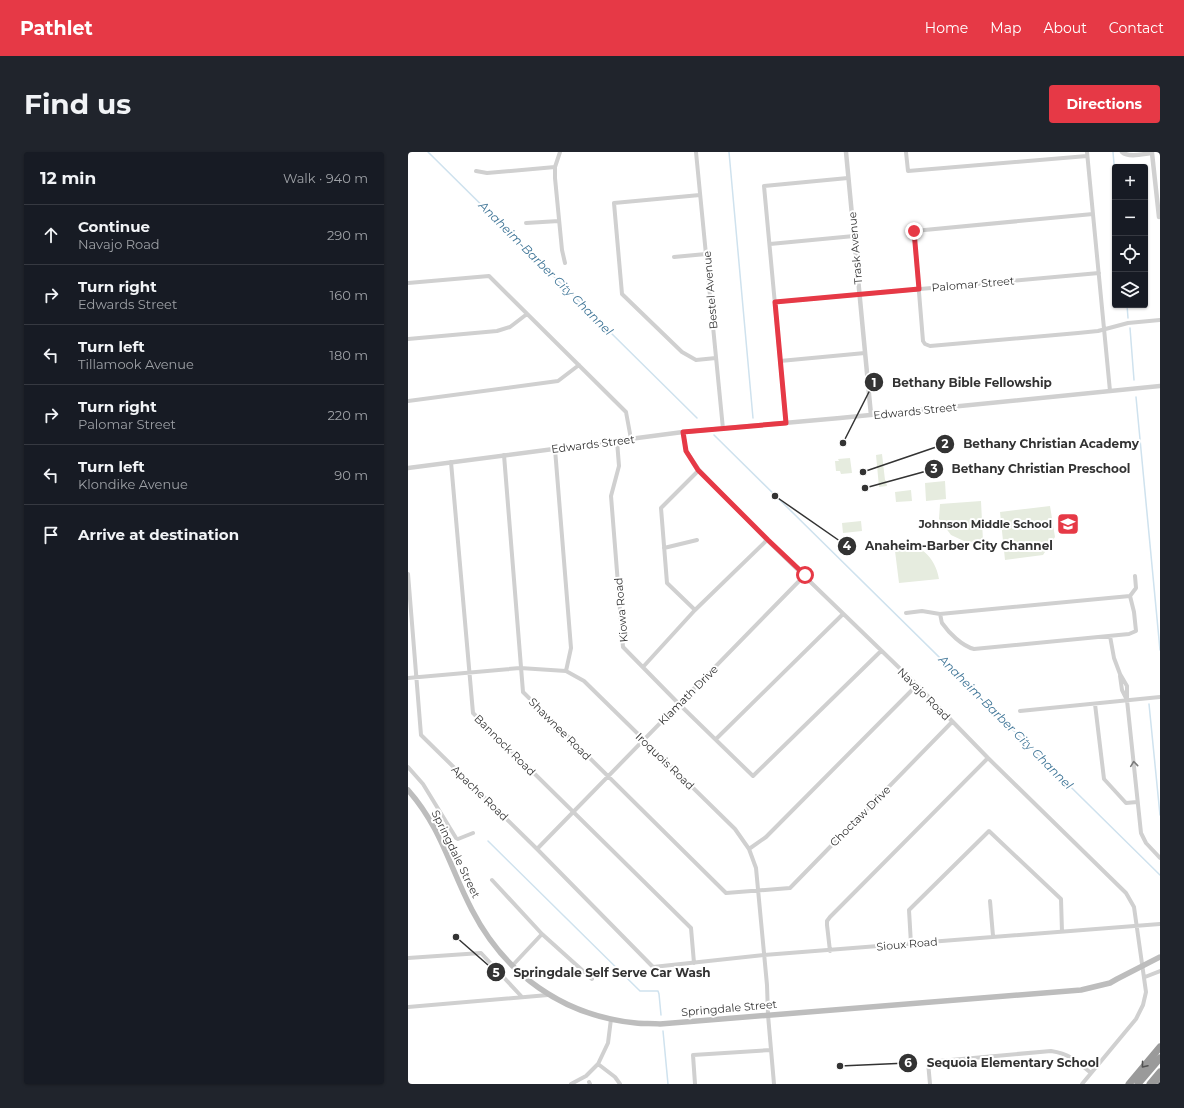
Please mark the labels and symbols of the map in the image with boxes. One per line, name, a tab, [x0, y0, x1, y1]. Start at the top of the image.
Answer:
water label: Anaheim-Barber City Channel	[475, 197, 617, 339]
street label: Trask Avenue	[845, 211, 865, 285]
route end	[905, 222, 923, 240]
street label: Bestel Avenue	[700, 250, 720, 330]
street label: Palomar Street	[931, 273, 1015, 295]
callout: Bethany Bible Fellowship	[864, 370, 1060, 394]
text: 1	[872, 375, 876, 390]
text: Bethany Bible Fellowship	[892, 375, 1052, 390]
street label: Edwards Street	[873, 400, 958, 422]
street label: Edwards Street	[550, 432, 636, 456]
callout: Bethany Christian Academy	[935, 432, 1147, 456]
text: 2	[941, 436, 949, 451]
text: Bethany Christian Academy	[963, 436, 1140, 451]
callout: Bethany Christian Preschool	[924, 457, 1139, 481]
text: 3	[929, 461, 938, 476]
text: Bethany Christian Preschool	[952, 461, 1130, 476]
school or university icon: Johnson Middle School	[1055, 511, 1081, 537]
place label: Johnson Middle School	[918, 517, 1052, 531]
callout: Anaheim-Barber City Channel	[837, 534, 1061, 558]
text: 4	[843, 538, 852, 553]
text: Anaheim-Barber City Channel	[864, 538, 1053, 553]
route start	[796, 566, 814, 584]
street label: Kiowa Road	[611, 577, 631, 643]
water label: Anaheim-Barber City Channel	[935, 651, 1077, 793]
street label: Klamath Drive	[655, 662, 721, 728]
street label: Navajo Road	[895, 665, 953, 723]
street label: Shawnee Road	[526, 695, 594, 763]
street label: Bannock Road	[471, 711, 539, 779]
street label: Iroquois Road	[633, 729, 697, 793]
one-way arrow	[1129, 761, 1138, 767]
street label: Apache Road	[449, 762, 511, 824]
street label: Choctaw Drive	[827, 782, 894, 849]
street label: Springdale Street	[429, 808, 484, 901]
street label: Sioux Road	[876, 934, 938, 954]
callout: Springdale Self Serve Car Wash	[486, 960, 719, 984]
text: 5	[492, 965, 500, 980]
text: Springdale Self Serve Car Wash	[513, 965, 711, 980]
street label: Springdale Street	[680, 997, 778, 1019]
callout: Sequoia Elementary School	[898, 1051, 1107, 1075]
text: 6	[904, 1055, 912, 1070]
text: Sequoia Elementary School	[927, 1055, 1099, 1070]
one-way arrow	[1142, 1061, 1149, 1068]

